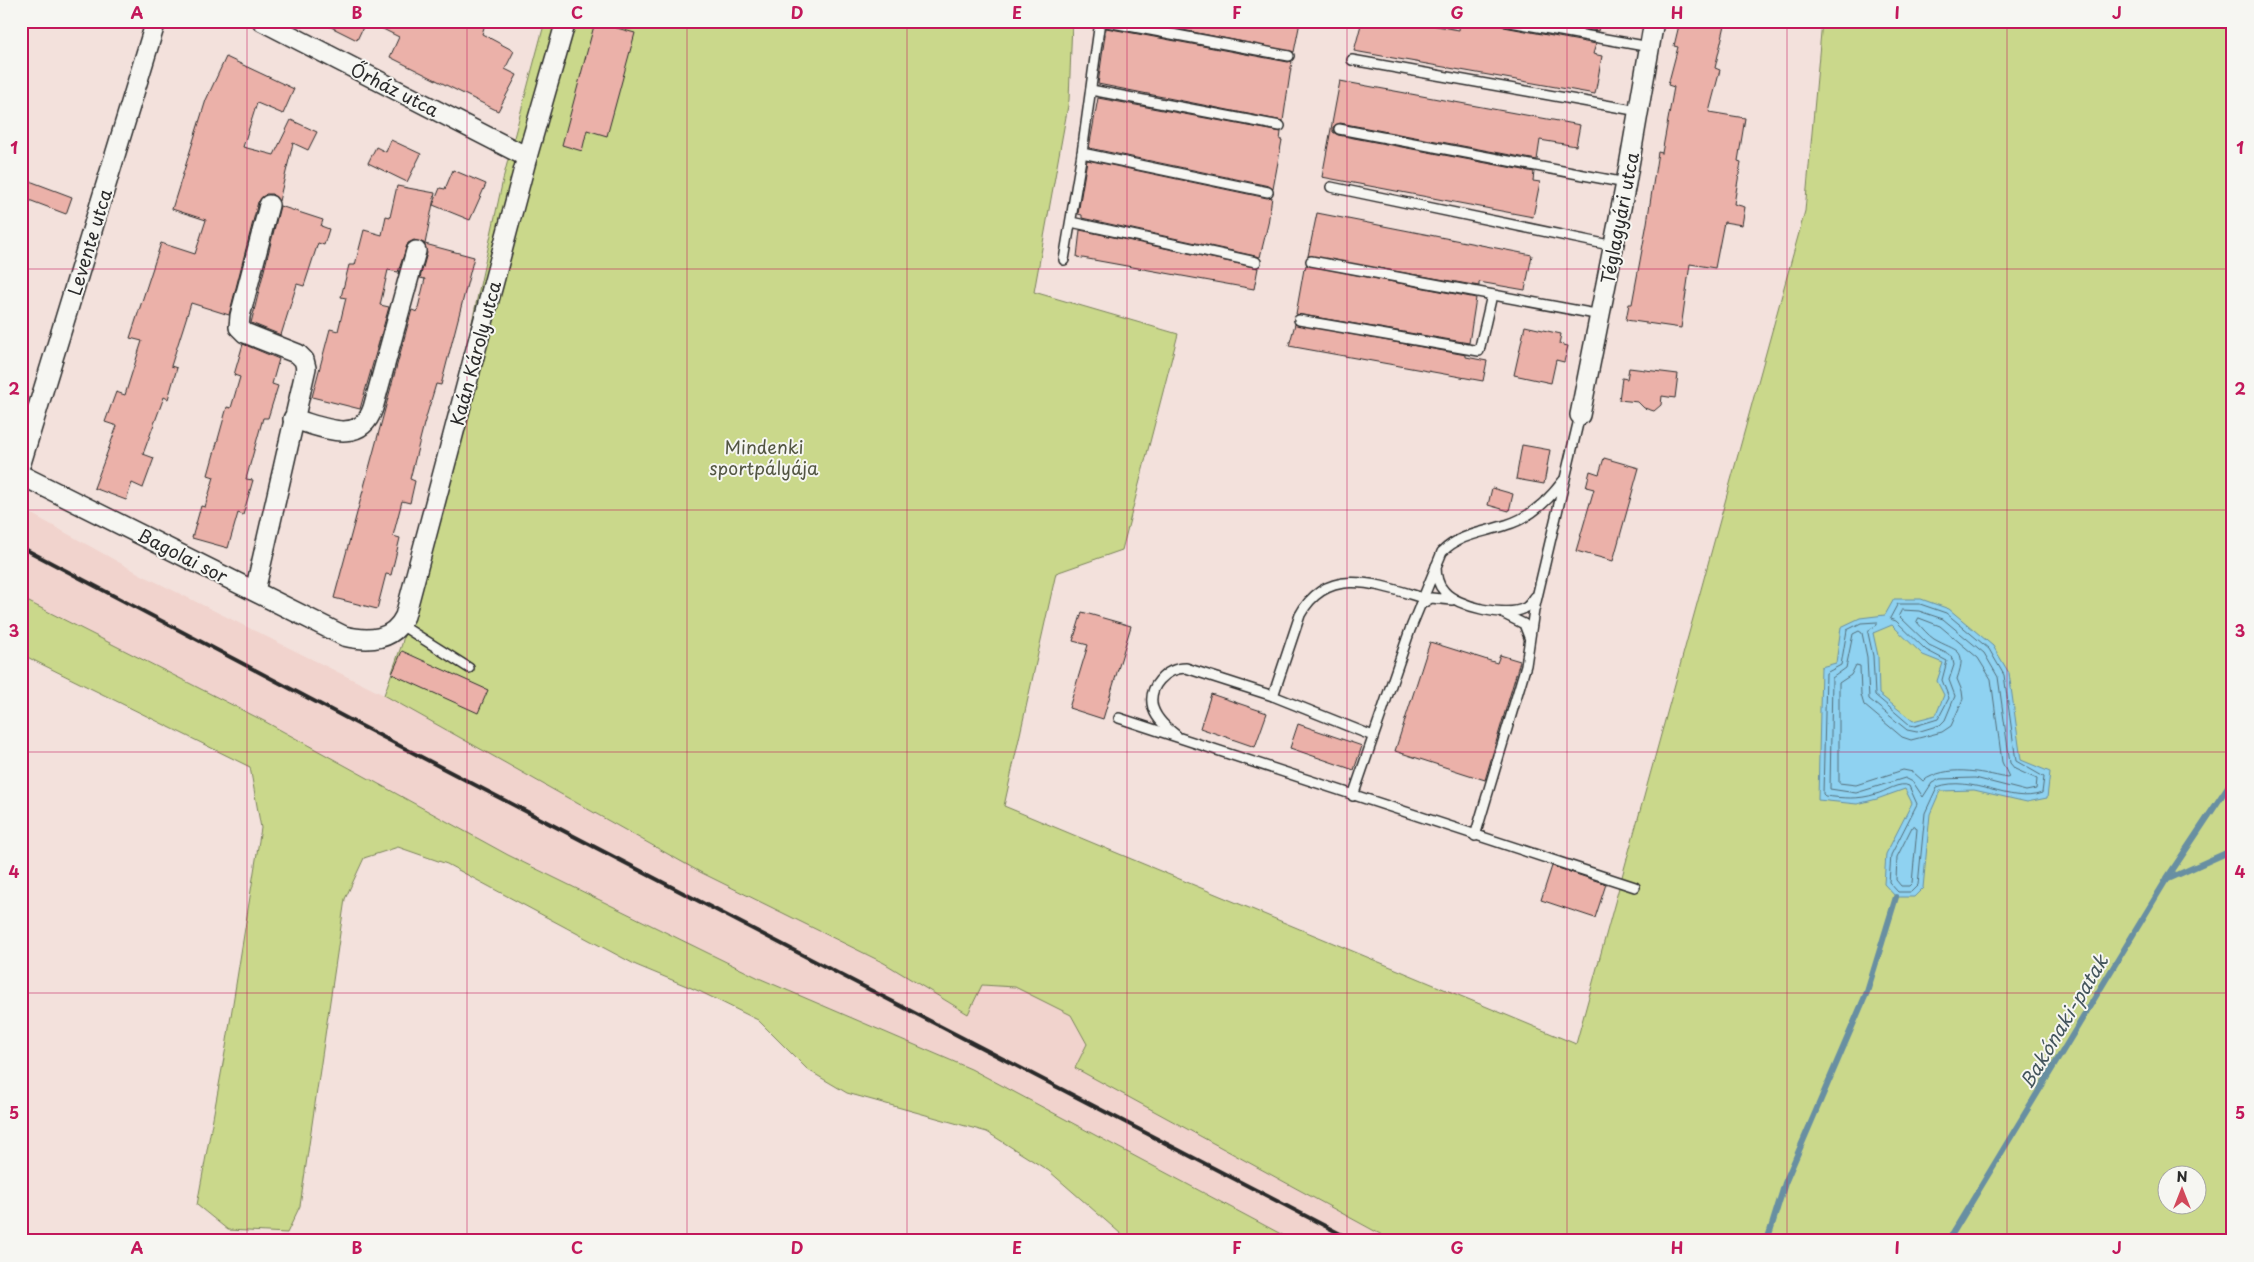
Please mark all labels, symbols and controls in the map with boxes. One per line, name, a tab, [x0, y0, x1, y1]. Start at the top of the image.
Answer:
text: A	[131, 0, 144, 24]
text: B	[352, 0, 363, 24]
text: C	[571, 0, 583, 24]
text: D	[791, 0, 803, 24]
text: E	[1012, 0, 1022, 24]
text: F	[1232, 0, 1242, 24]
text: G	[1450, 0, 1464, 24]
text: H	[1671, 0, 1683, 24]
text: I	[1894, 0, 1900, 24]
text: J	[2112, 0, 2122, 24]
street label: Őrház utca	[346, 55, 445, 123]
text: 1	[10, 135, 18, 159]
text: 1	[2236, 135, 2244, 159]
street label: Téglagyári utca	[1593, 150, 1645, 286]
street label: Levente utca	[60, 185, 118, 298]
street label: Kaán Károly utca	[443, 277, 507, 428]
text: 2	[8, 376, 20, 400]
text: 2	[2234, 376, 2246, 400]
park label: Mindenki sportpályája	[710, 433, 819, 481]
street label: Bagolai sor	[133, 521, 233, 589]
text: 3	[9, 618, 19, 642]
text: 3	[2235, 618, 2245, 642]
text: 4	[9, 859, 20, 883]
text: 4	[2235, 859, 2246, 883]
water label: Bakónaki-patak	[2012, 947, 2115, 1093]
text: 5	[9, 1100, 19, 1124]
text: 5	[2235, 1100, 2245, 1124]
north arrow	[2156, 1164, 2206, 1214]
text: N	[2176, 1166, 2188, 1187]
text: A	[131, 1235, 144, 1259]
text: B	[352, 1235, 363, 1259]
text: C	[571, 1235, 583, 1259]
text: D	[791, 1235, 803, 1259]
text: E	[1012, 1235, 1022, 1259]
text: F	[1232, 1235, 1242, 1259]
text: G	[1450, 1235, 1464, 1259]
text: H	[1671, 1235, 1683, 1259]
text: I	[1894, 1235, 1900, 1259]
text: J	[2112, 1235, 2122, 1259]

